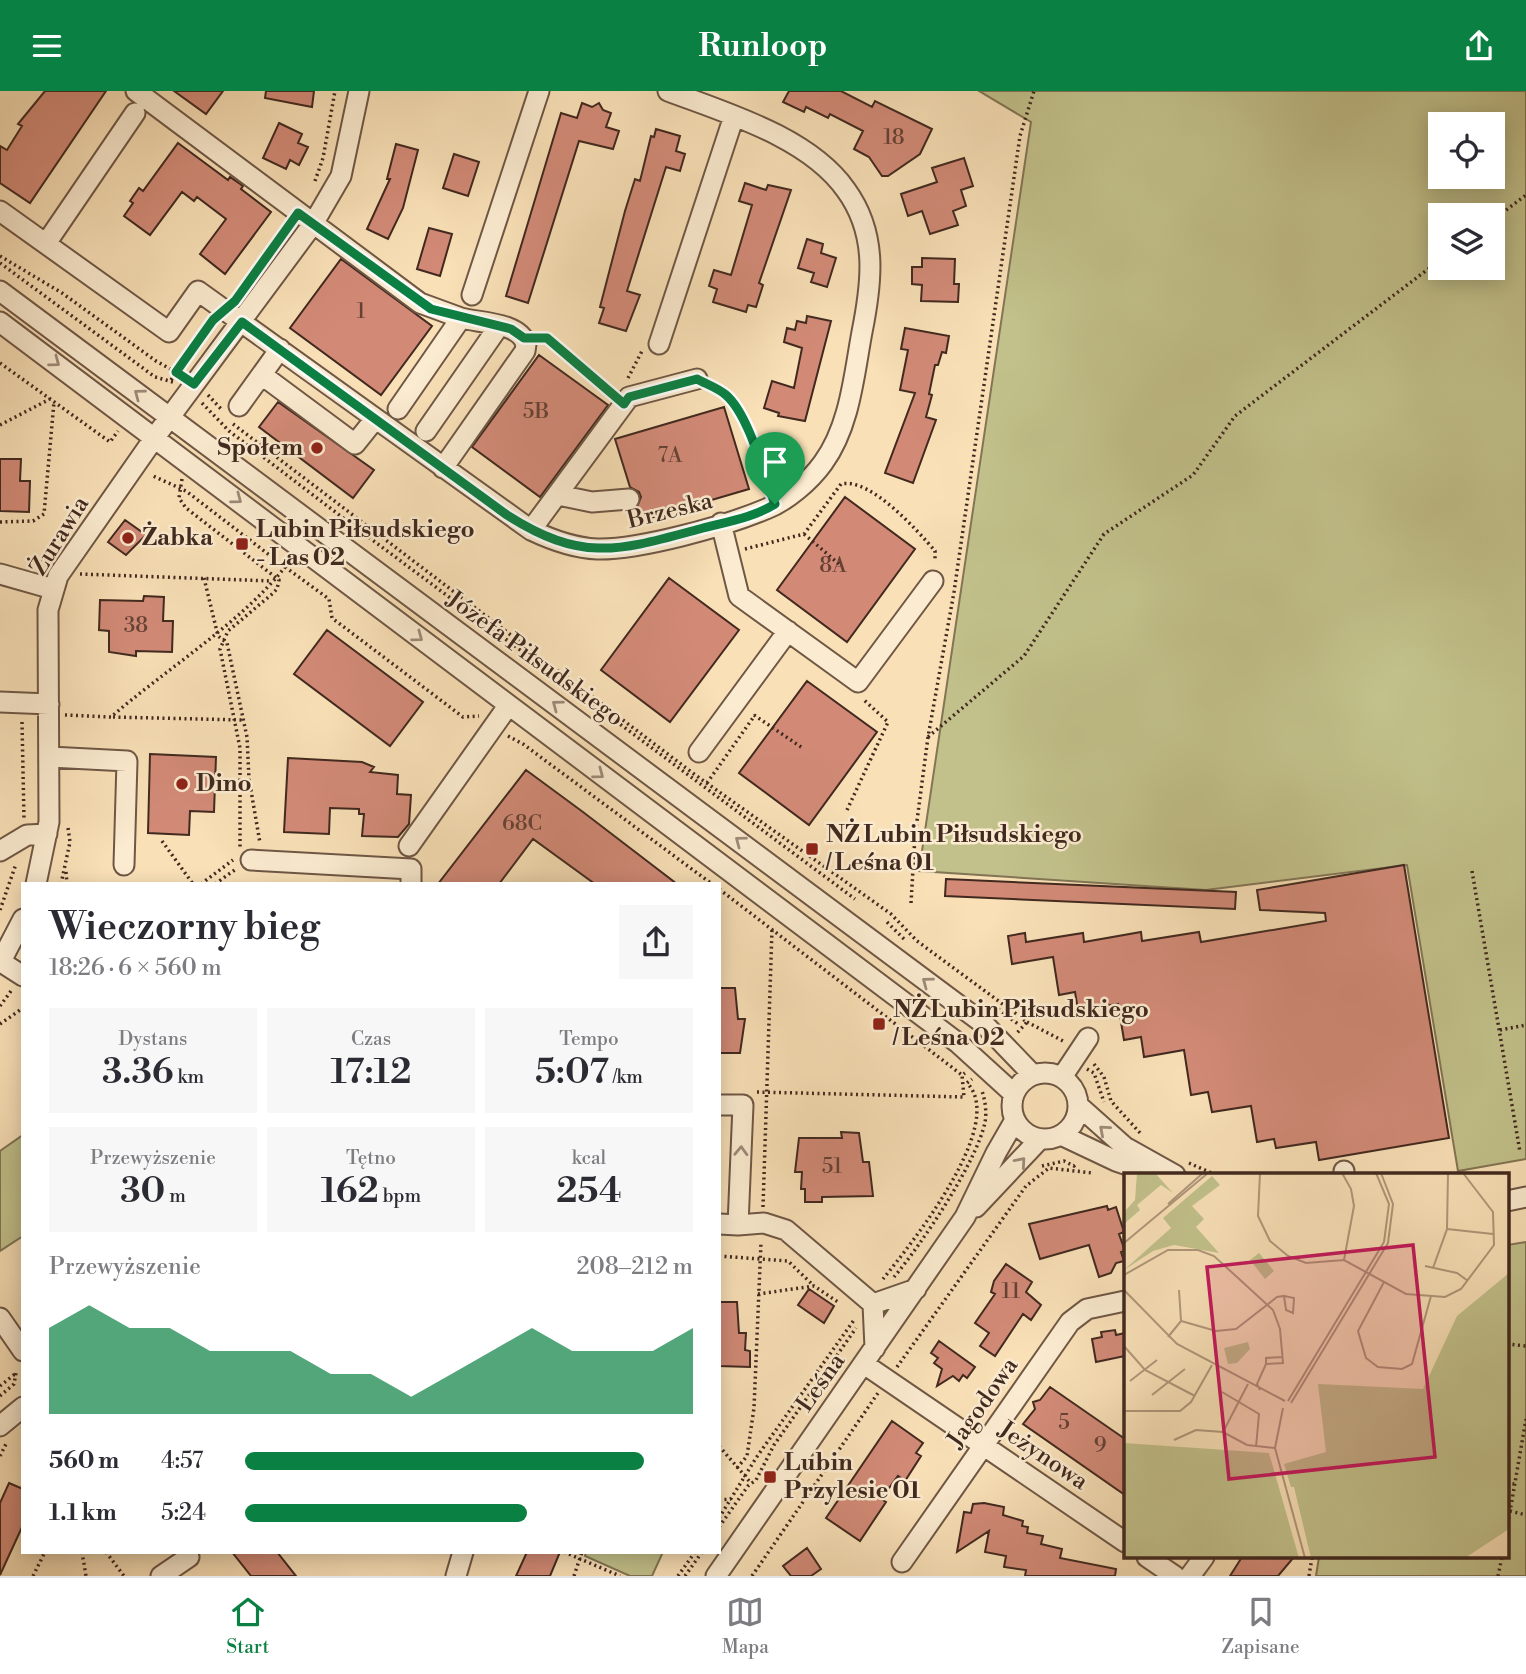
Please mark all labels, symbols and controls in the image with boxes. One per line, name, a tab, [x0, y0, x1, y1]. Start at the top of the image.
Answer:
text: Runloop	[699, 26, 827, 66]
icon: menu	[28, 27, 66, 65]
icon: share	[1460, 27, 1498, 65]
map controls	[1428, 112, 1505, 280]
button: locate	[1428, 112, 1505, 189]
house number: 18	[883, 125, 905, 151]
button: layers	[1428, 203, 1505, 280]
house number: 1	[356, 299, 366, 325]
one-way arrow	[47, 354, 60, 367]
one-way arrow	[134, 390, 147, 402]
house number: 5B	[523, 399, 549, 425]
pin	[745, 432, 805, 504]
place label: Społem	[217, 433, 303, 463]
marker: Społem	[309, 440, 325, 456]
house number: 7A	[658, 443, 683, 469]
icon: arrive	[756, 443, 794, 481]
street label: Brzeska	[623, 486, 717, 536]
street label: Żurawia	[23, 489, 97, 581]
one-way arrow	[229, 491, 242, 503]
place label: Lubin Piłsudskiego - Las 02	[256, 515, 475, 573]
place label: Żabka	[142, 521, 214, 553]
marker: Żabka	[120, 530, 136, 546]
marker: Lubin Piłsudskiego - Las 02	[234, 536, 250, 552]
house number: 8A	[819, 553, 847, 579]
street label: Józefa Piłsudskiego	[440, 584, 629, 733]
house number: 38	[124, 613, 148, 639]
one-way arrow	[410, 629, 423, 641]
one-way arrow	[553, 701, 565, 714]
one-way arrow	[592, 766, 604, 779]
place label: Dino	[196, 769, 252, 799]
marker: Dino	[174, 776, 190, 792]
house number: 68C	[502, 811, 542, 837]
place label: NŻ Lubin Piłsudskiego / Leśna 01	[825, 818, 1082, 878]
one-way arrow	[735, 837, 747, 850]
marker: NŻ Lubin Piłsudskiego / Leśna 01	[804, 841, 820, 857]
text: Wieczorny bieg	[49, 904, 320, 951]
button: share	[619, 905, 693, 979]
text: 18:26 · 6 × 560 m	[49, 954, 222, 982]
one-way arrow	[922, 978, 935, 990]
place label: NŻ Lubin Piłsudskiego / Leśna 02	[892, 993, 1149, 1053]
marker: NŻ Lubin Piłsudskiego / Leśna 02	[871, 1016, 887, 1032]
text: Dystans	[119, 1027, 187, 1051]
text: Czas	[351, 1027, 391, 1051]
text: Tempo	[559, 1027, 619, 1051]
text: 3.36	[102, 1051, 174, 1094]
text: 17:12	[330, 1051, 412, 1094]
text: 5:07	[535, 1051, 609, 1094]
text: km	[174, 1065, 204, 1089]
text: /km	[609, 1065, 643, 1089]
one-way arrow	[1100, 1126, 1113, 1138]
one-way arrow	[733, 1145, 748, 1156]
text: Przewyższenie	[90, 1146, 216, 1170]
text: Tętno	[346, 1146, 396, 1170]
text: kcal	[572, 1146, 606, 1170]
house number: 51	[822, 1154, 842, 1180]
one-way arrow	[1012, 1157, 1025, 1170]
text: 30	[120, 1170, 165, 1213]
text: 162	[321, 1170, 379, 1213]
text: 254	[556, 1170, 622, 1213]
inset map	[1124, 1173, 1508, 1559]
text: m	[165, 1184, 186, 1208]
text: bpm	[379, 1184, 421, 1208]
text: Przewyższenie	[49, 1253, 201, 1281]
text: 208–212 m	[576, 1253, 693, 1281]
house number: 11	[1002, 1279, 1020, 1305]
street label: Leśna	[790, 1347, 852, 1418]
street label: Jagodowa	[940, 1351, 1026, 1455]
house number: 5	[1058, 1410, 1070, 1436]
street label: Jeżynowa	[992, 1415, 1094, 1497]
house number: 9	[1094, 1433, 1106, 1459]
text: 560 m	[49, 1447, 119, 1475]
text: 4:57	[161, 1447, 203, 1475]
place label: Lubin Przylesie 01	[784, 1448, 921, 1506]
marker: Lubin Przylesie 01	[762, 1469, 778, 1485]
text: 1.1 km	[49, 1499, 117, 1527]
text: 5:24	[161, 1499, 206, 1527]
tab: Start	[226, 1593, 269, 1659]
tab: Mapa	[722, 1593, 769, 1659]
tab: Zapisane	[1222, 1593, 1300, 1659]

